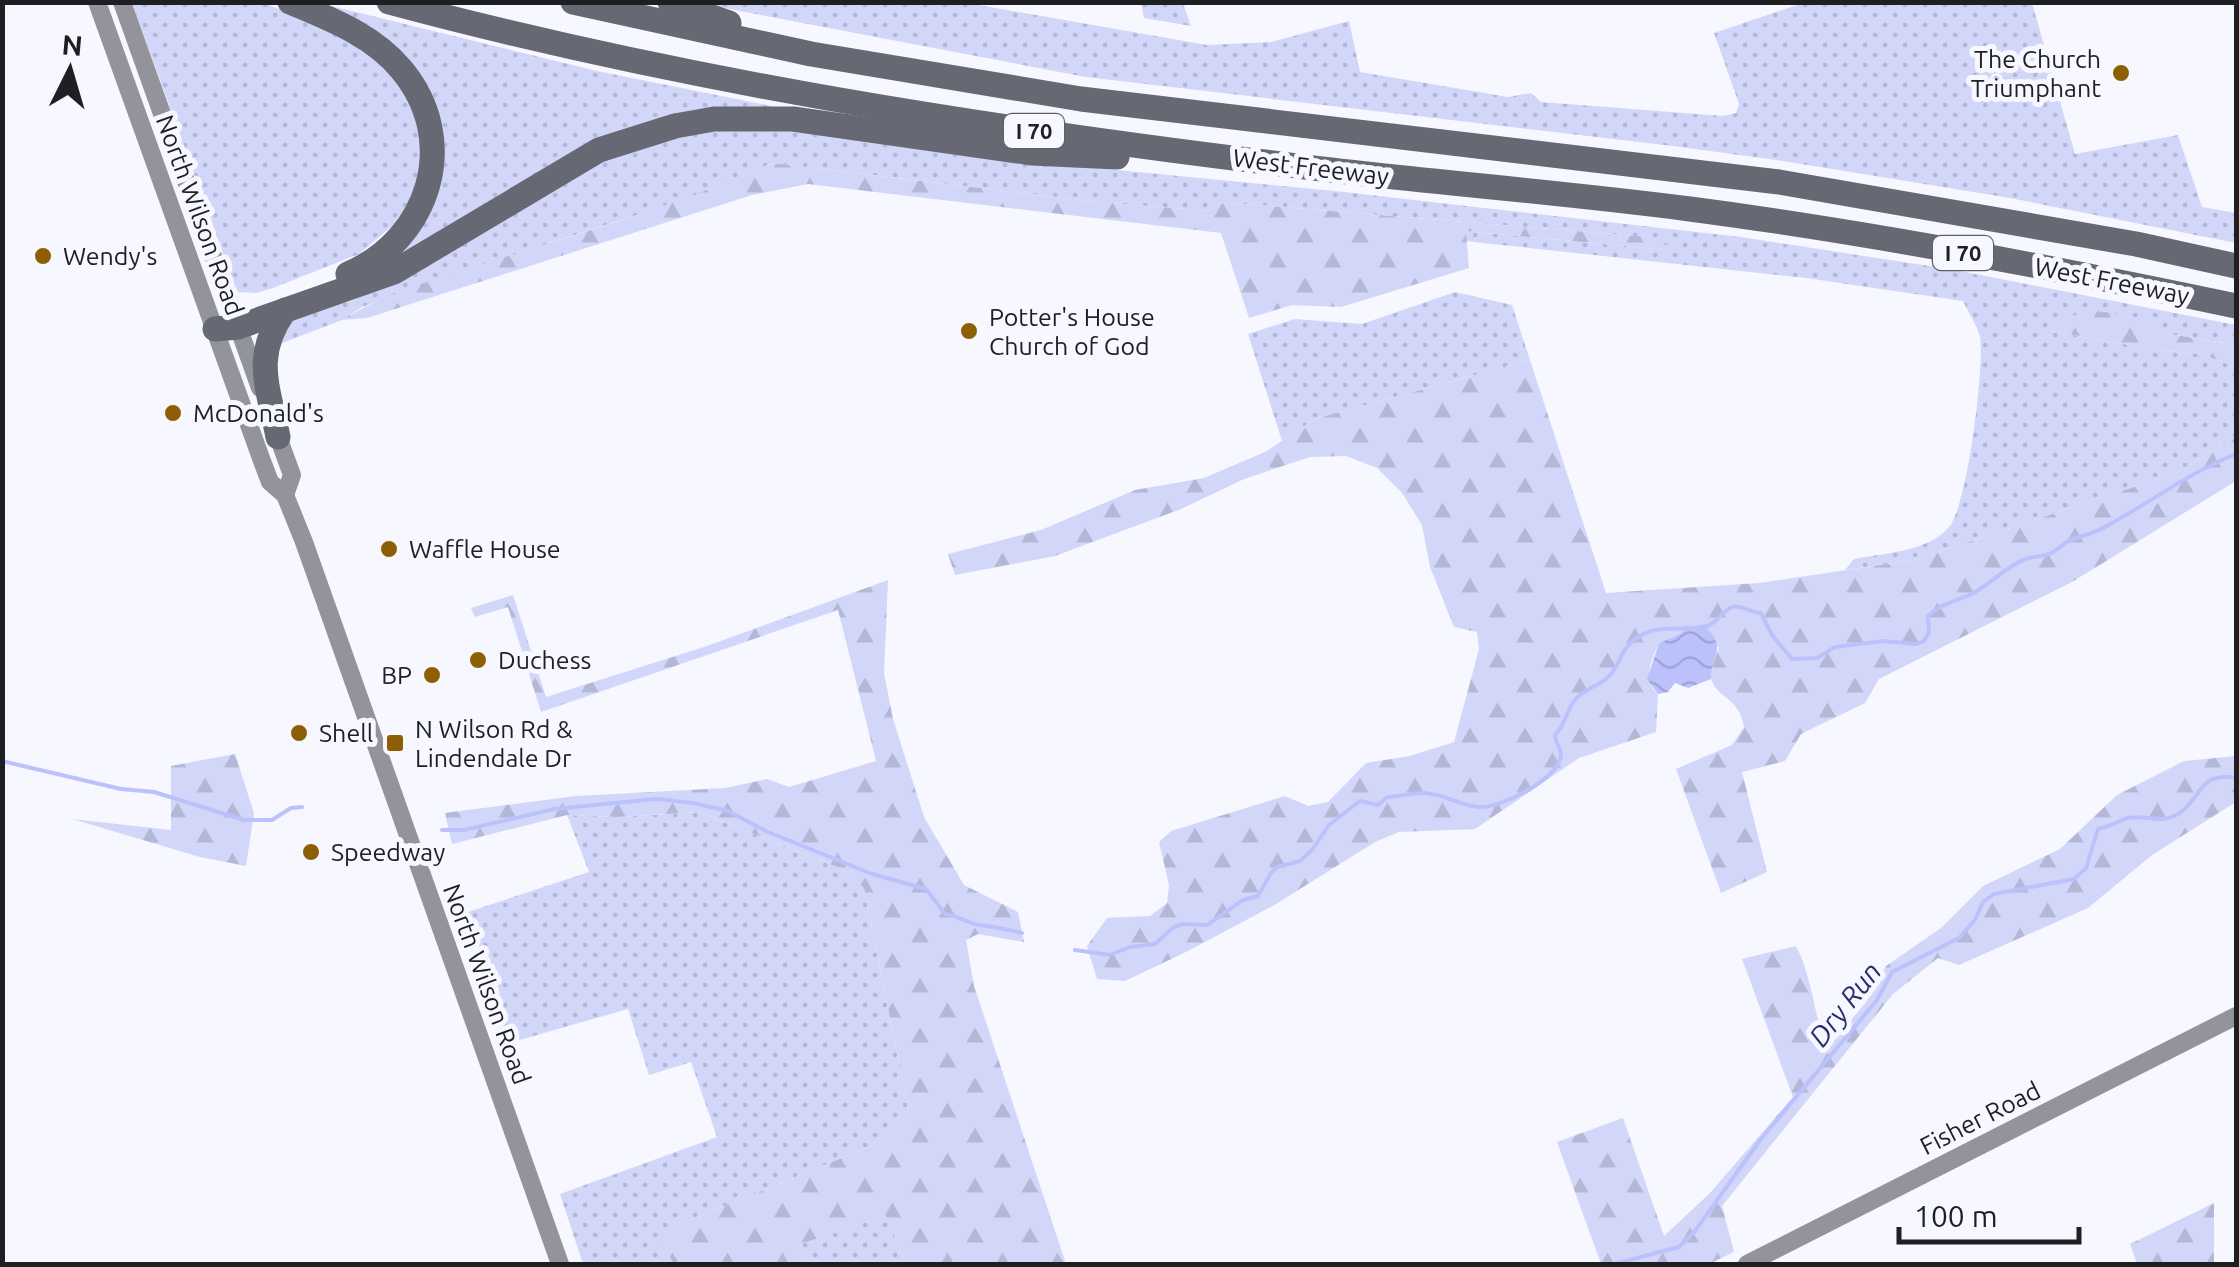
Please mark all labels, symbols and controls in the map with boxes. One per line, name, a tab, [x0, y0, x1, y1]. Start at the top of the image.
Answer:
north arrow	[20, 20, 120, 120]
text: N	[60, 28, 84, 61]
place label: The Church Triumphant	[1971, 45, 2101, 102]
marker: The Church Triumphant	[2110, 62, 2132, 84]
street label: North Wilson Road	[151, 111, 249, 319]
road number: I 70	[1004, 114, 1064, 148]
street label: West Freeway	[1231, 144, 1391, 190]
road number: I 70	[1933, 236, 1993, 270]
place label: Wendy's	[63, 242, 157, 270]
marker: Wendy's	[32, 245, 54, 267]
street label: West Freeway	[2032, 252, 2192, 310]
place label: Potter's House Church of God	[989, 303, 1155, 360]
marker: Potter's House Church of God	[958, 320, 980, 342]
place label: McDonald's	[193, 399, 324, 427]
marker: McDonald's	[162, 402, 184, 424]
place label: Waffle House	[409, 535, 561, 563]
marker: Waffle House	[378, 538, 400, 560]
place label: Duchess	[498, 646, 591, 674]
marker: Duchess	[467, 649, 489, 671]
place label: BP	[381, 661, 412, 689]
marker: BP	[421, 664, 443, 686]
place label: N Wilson Rd & Lindendale Dr	[415, 715, 573, 772]
place label: Shell	[319, 719, 373, 747]
marker: Shell	[288, 722, 310, 744]
marker: N Wilson Rd & Lindendale Dr	[384, 732, 406, 754]
place label: Speedway	[331, 838, 445, 866]
marker: Speedway	[300, 841, 322, 863]
street label: North Wilson Road	[438, 880, 536, 1088]
water label: Dry Run	[1802, 956, 1887, 1052]
street label: Fisher Road	[1915, 1076, 2045, 1160]
scale bar	[1899, 1182, 2079, 1244]
text: 100 m	[1914, 1199, 1998, 1233]

